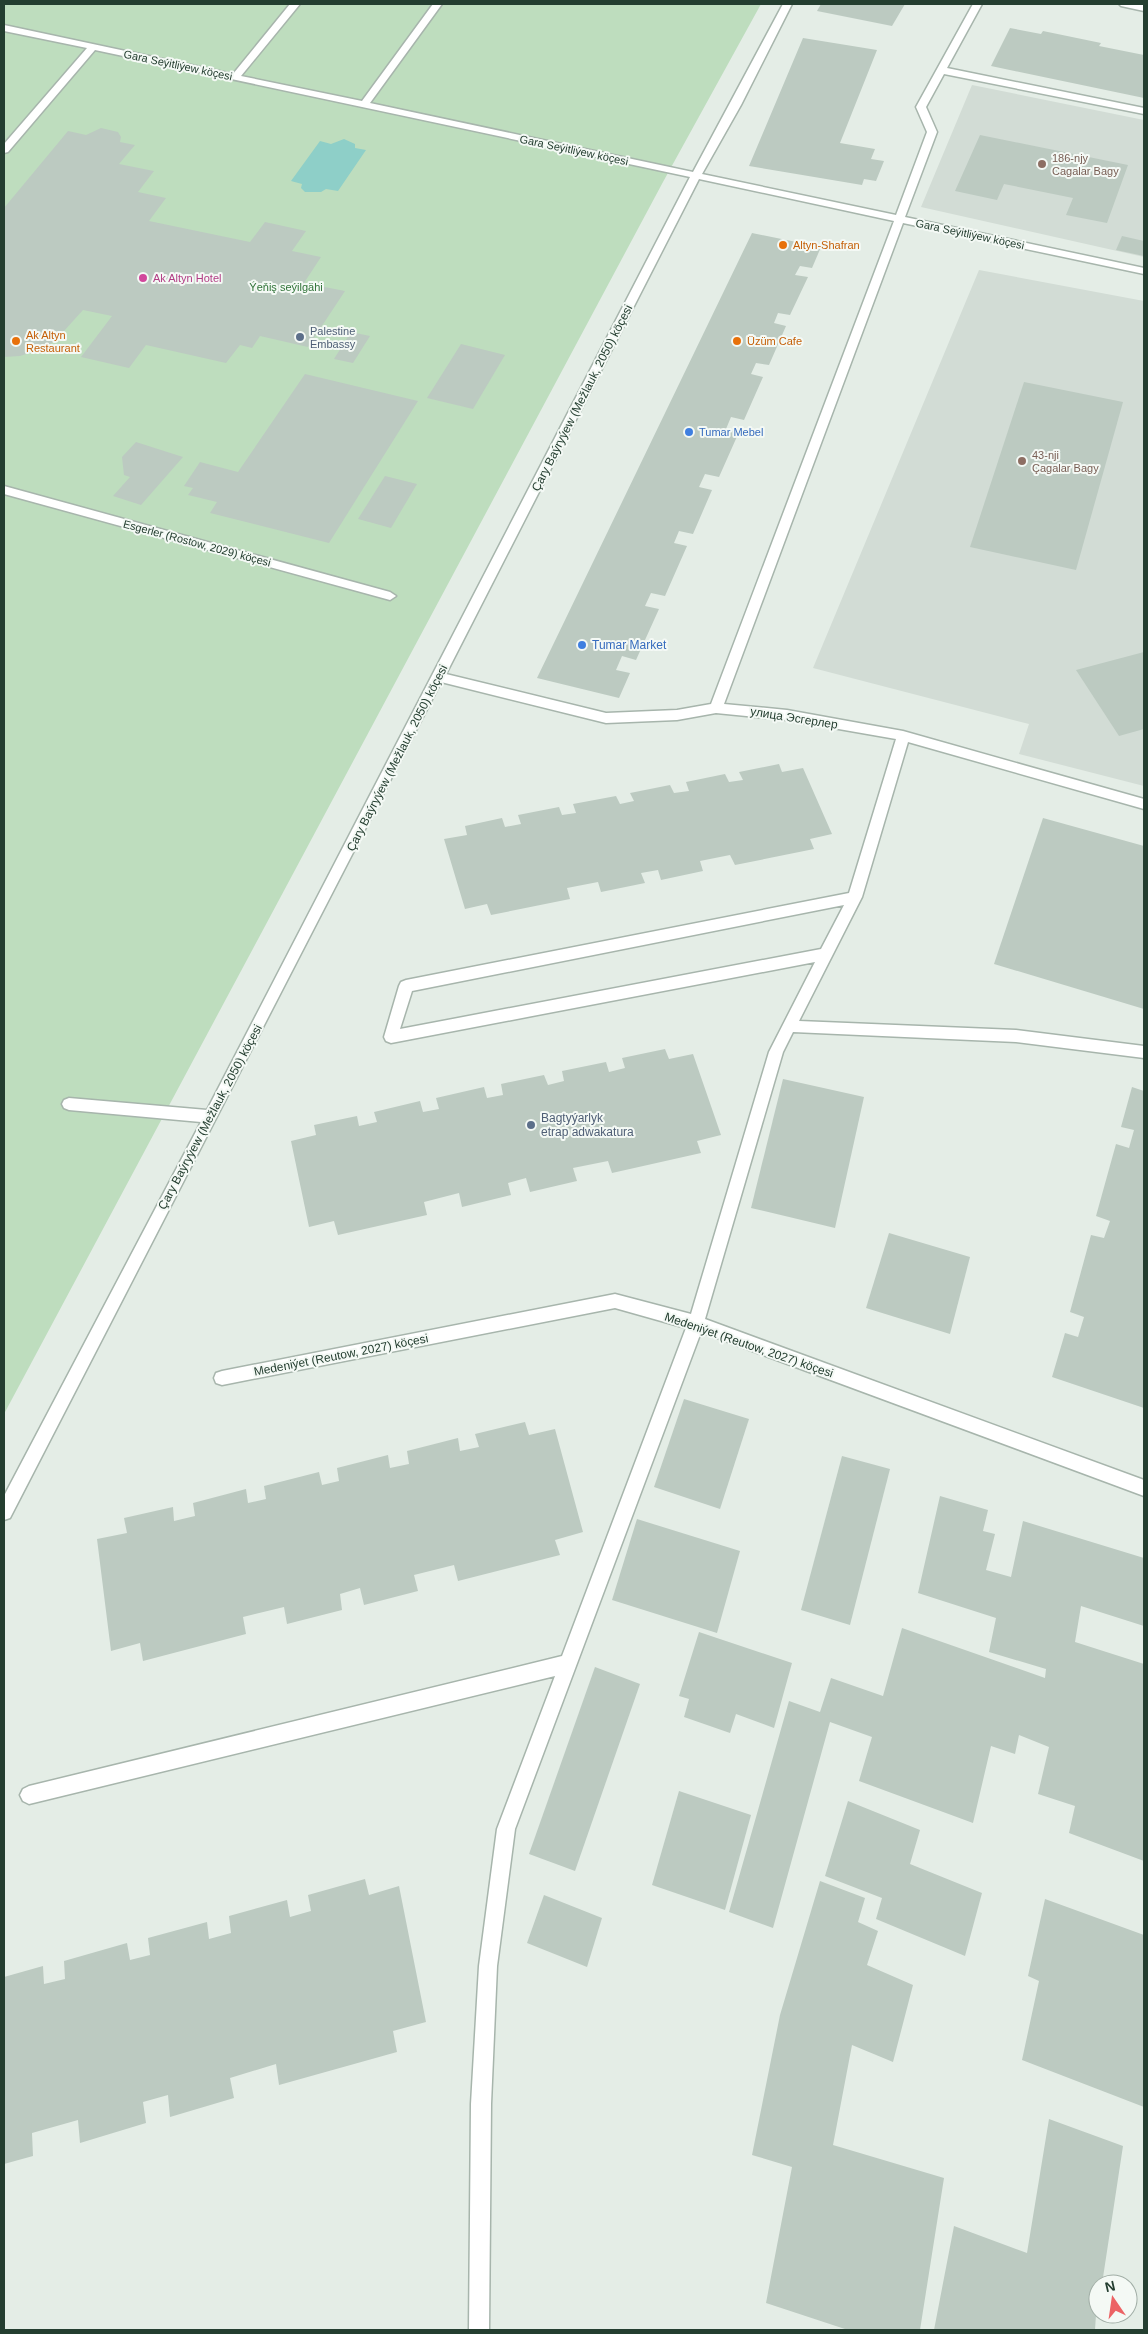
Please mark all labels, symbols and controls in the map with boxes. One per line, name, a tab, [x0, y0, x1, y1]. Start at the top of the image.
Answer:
street label: Gara Seýitliýew köçesi	[123, 48, 233, 82]
street label: Gara Seýitliýew köçesi	[519, 133, 629, 167]
place label: 186-njy Cagalar Bagy	[1052, 152, 1119, 177]
marker: 186-njy Cagalar Bagy	[1036, 158, 1048, 170]
street label: Gara Seýitliýew köçesi	[915, 217, 1025, 251]
marker: Altyn-Shafran	[777, 239, 789, 251]
place label: Altyn-Shafran	[793, 239, 860, 251]
marker: Ak Altyn Hotel	[137, 272, 149, 284]
place label: Ak Altyn Hotel	[153, 272, 221, 284]
park label: Ýeňiş seýilgähi	[249, 281, 323, 293]
street label: Çary Baýryýew (Mežlauk, 2050) köçesi	[529, 302, 635, 494]
place label: Palestine Embassy	[310, 325, 356, 350]
place label: Ak Altyn Restaurant	[26, 329, 80, 354]
marker: Palestine Embassy	[294, 331, 306, 343]
marker: Ak Altyn Restaurant	[10, 335, 22, 347]
marker: Üzüm Cafe	[731, 335, 743, 347]
place label: Üzüm Cafe	[747, 335, 802, 347]
marker: Tumar Mebel	[683, 426, 695, 438]
place label: Tumar Mebel	[699, 426, 763, 438]
place label: 43-nji Çagalar Bagy	[1032, 449, 1099, 474]
marker: 43-nji Çagalar Bagy	[1016, 455, 1028, 467]
street label: Esgerler (Rostow, 2029) köçesi	[122, 518, 272, 568]
place label: Tumar Market	[592, 638, 667, 652]
marker: Tumar Market	[576, 639, 588, 651]
street label: Çary Baýryýew (Mežlauk, 2050) köçesi	[344, 662, 450, 854]
street label: улица Эсгерлер	[749, 704, 839, 732]
street label: Çary Baýryýew (Mežlauk, 2050) köçesi	[155, 1022, 265, 1212]
place label: Bagtyýarlyk etrap adwakatura	[541, 1111, 634, 1139]
marker: Bagtyýarlyk etrap adwakatura	[525, 1119, 537, 1131]
street label: Medeniýet (Reutow, 2027) köçesi	[663, 1309, 835, 1381]
street label: Medeniýet (Reutow, 2027) köçesi	[253, 1331, 429, 1379]
north arrow	[1088, 2274, 1138, 2324]
text: N	[1103, 2277, 1117, 2295]

